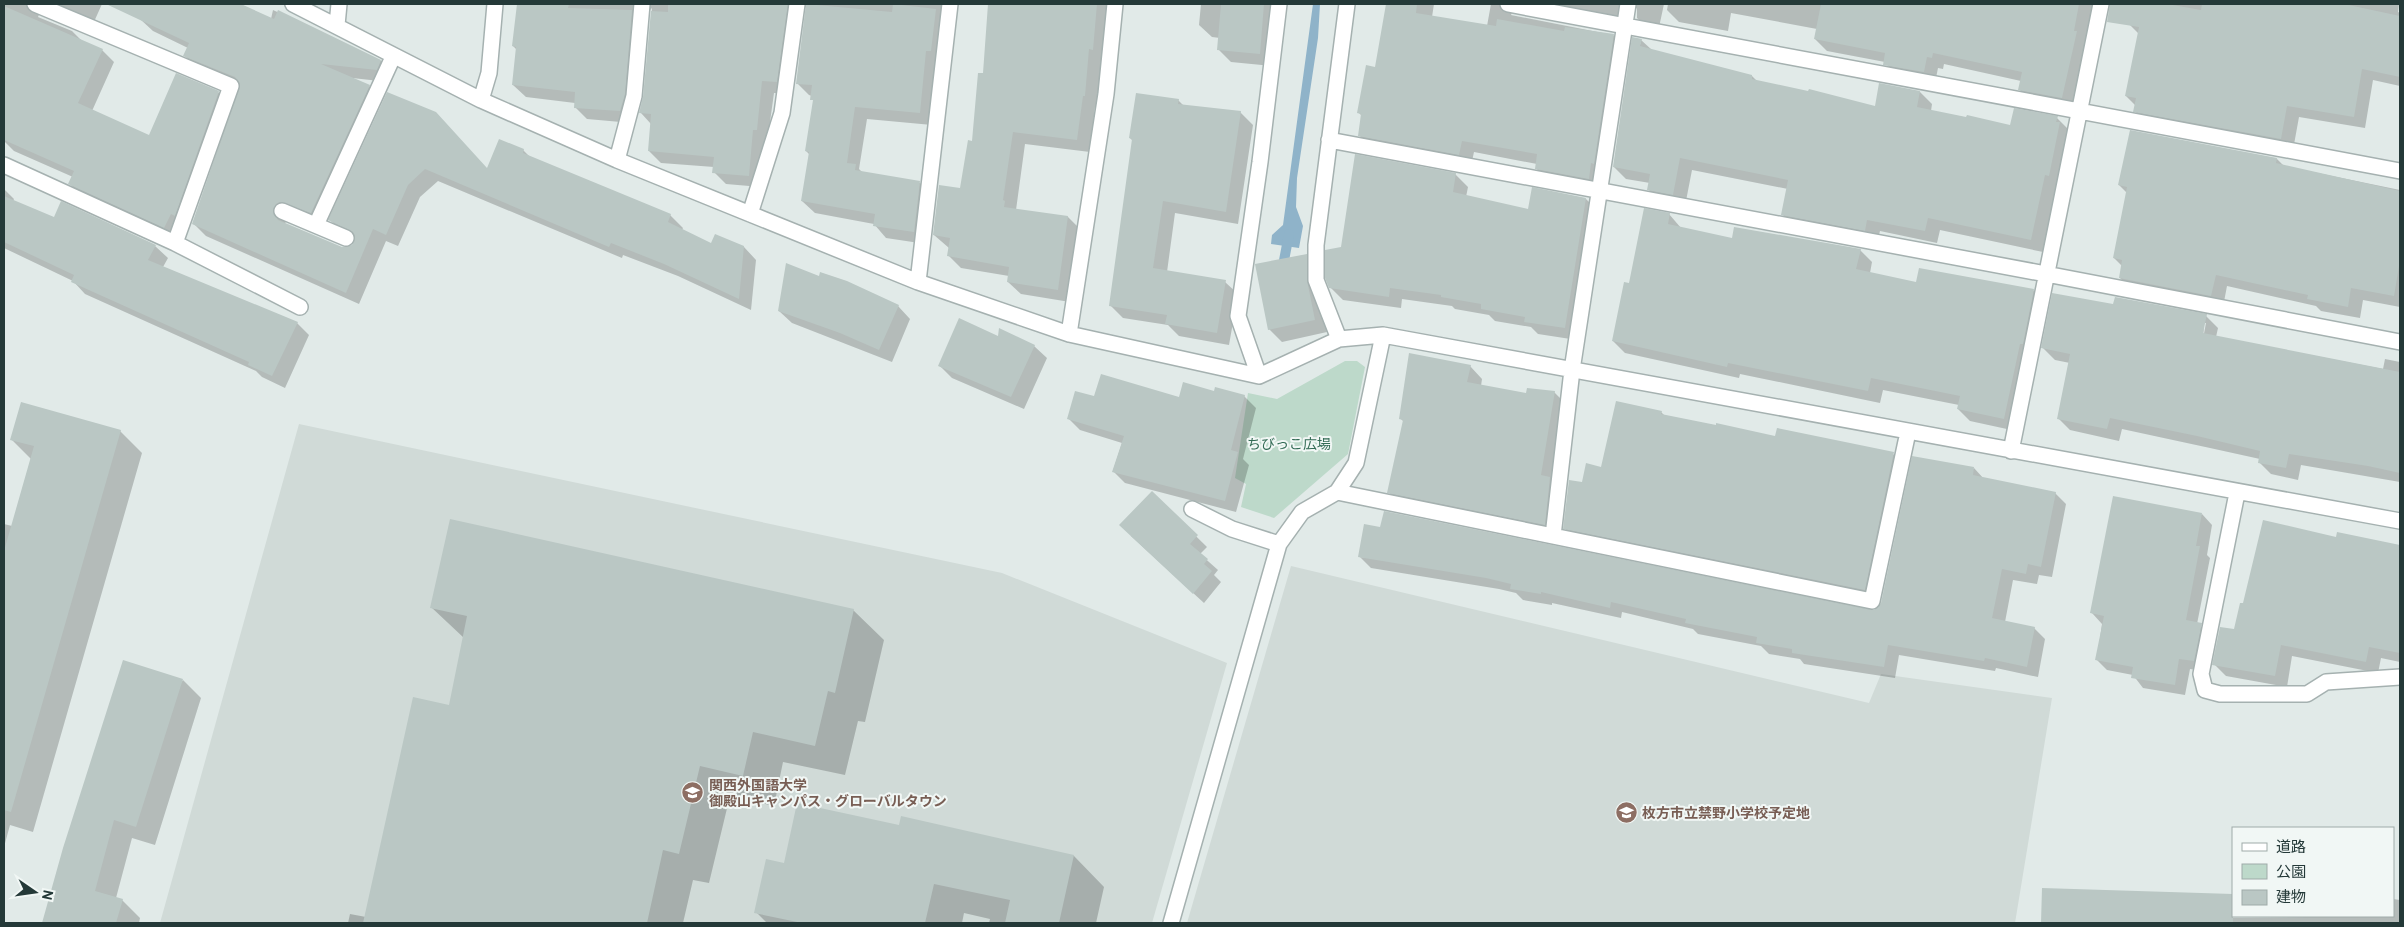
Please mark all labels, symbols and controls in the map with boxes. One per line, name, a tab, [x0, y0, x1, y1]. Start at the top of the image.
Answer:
park label: ちびっこ広場	[1247, 437, 1331, 454]
place label: 関西外国語大学 御殿山キャンパス・グローバルタウン	[709, 777, 947, 811]
school or university icon: 関西外国語大学 御殿山キャンパス・グローバルタウン	[681, 781, 705, 805]
school or university icon: 枚方市立禁野小学校予定地	[1614, 801, 1638, 825]
place label: 枚方市立禁野小学校予定地	[1642, 806, 1810, 823]
legend	[2232, 827, 2394, 917]
text: 道路	[2276, 839, 2306, 858]
text: 公園	[2276, 864, 2306, 883]
north arrow	[10, 867, 60, 917]
text: N	[37, 888, 56, 901]
text: 建物	[2276, 889, 2306, 908]

